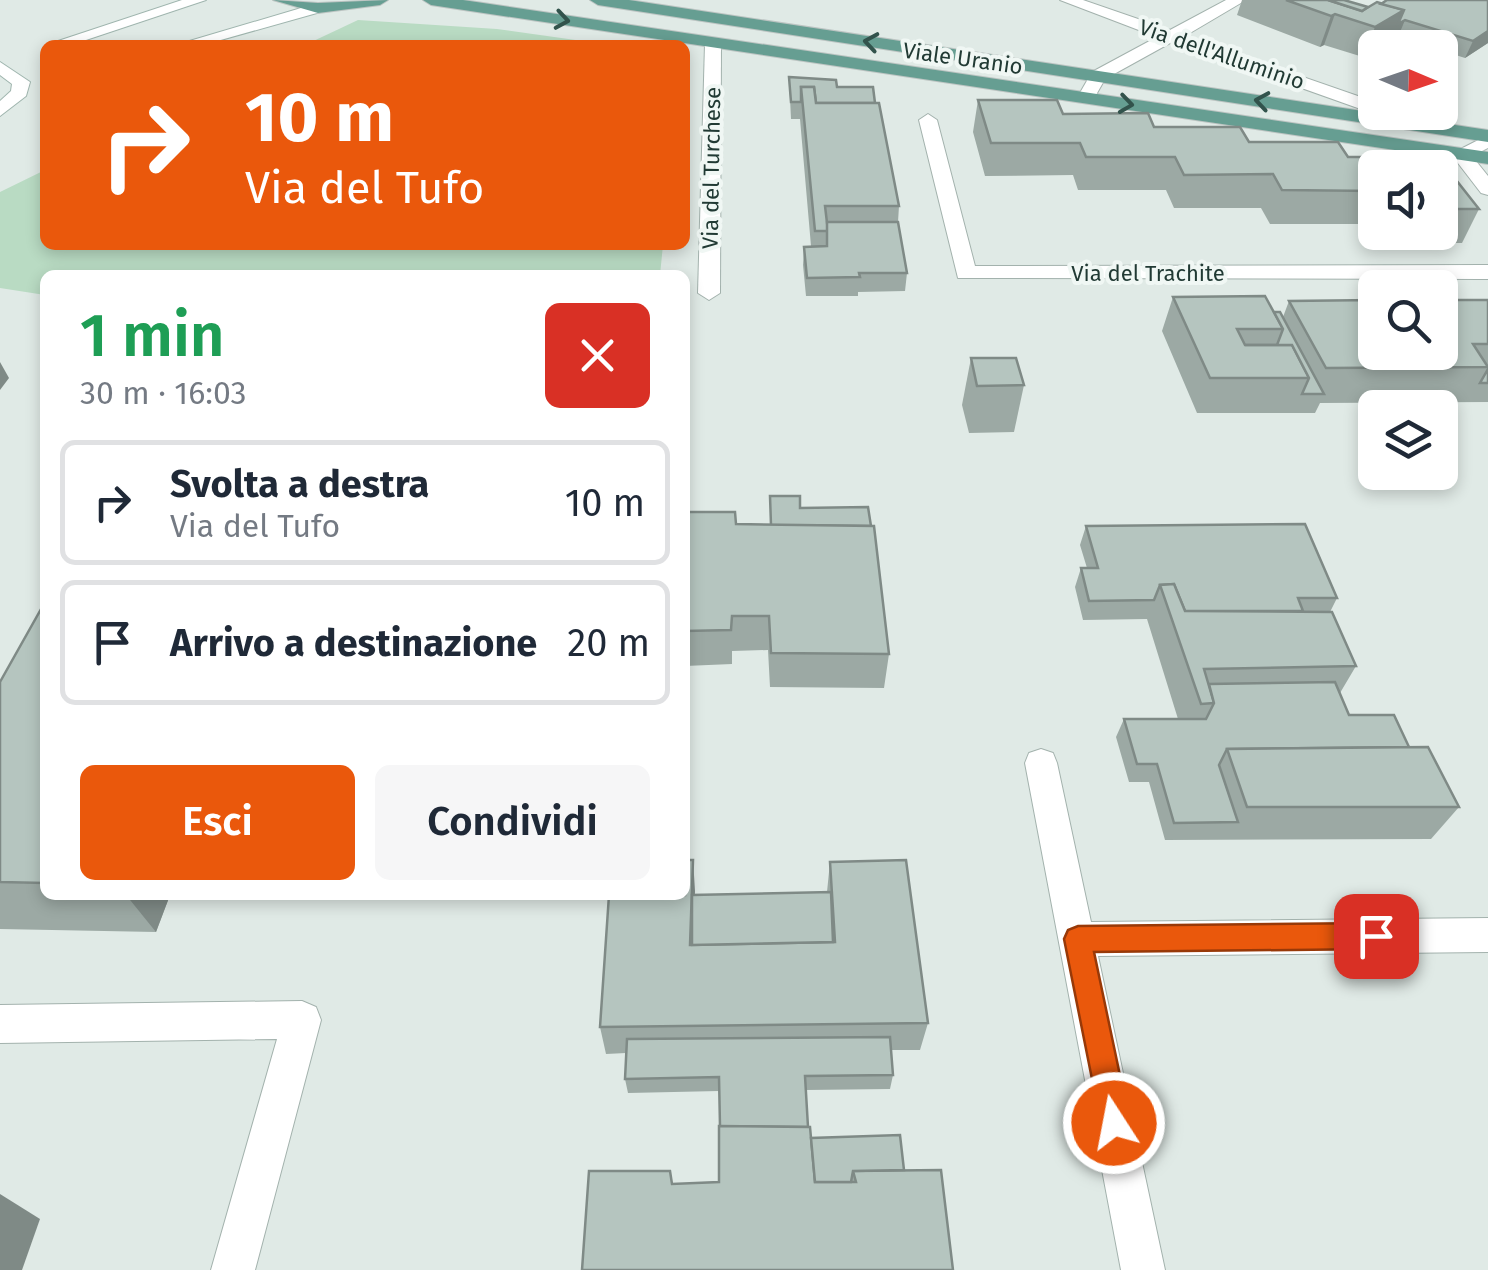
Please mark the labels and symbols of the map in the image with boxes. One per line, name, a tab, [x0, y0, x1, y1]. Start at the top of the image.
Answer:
one-way arrow	[554, 9, 571, 30]
street label: Via dell'Alluminio	[1135, 13, 1308, 95]
north arrow	[1358, 30, 1458, 130]
one-way arrow	[863, 32, 880, 53]
street label: Viale Uranio	[901, 37, 1024, 80]
street label: Via del Turchese	[697, 87, 726, 249]
one-way arrow	[1254, 92, 1270, 113]
one-way arrow	[1118, 93, 1134, 114]
street label: Via del Trachite	[1071, 260, 1225, 287]
pin	[1334, 894, 1419, 979]
position arrow	[1062, 1071, 1166, 1175]

